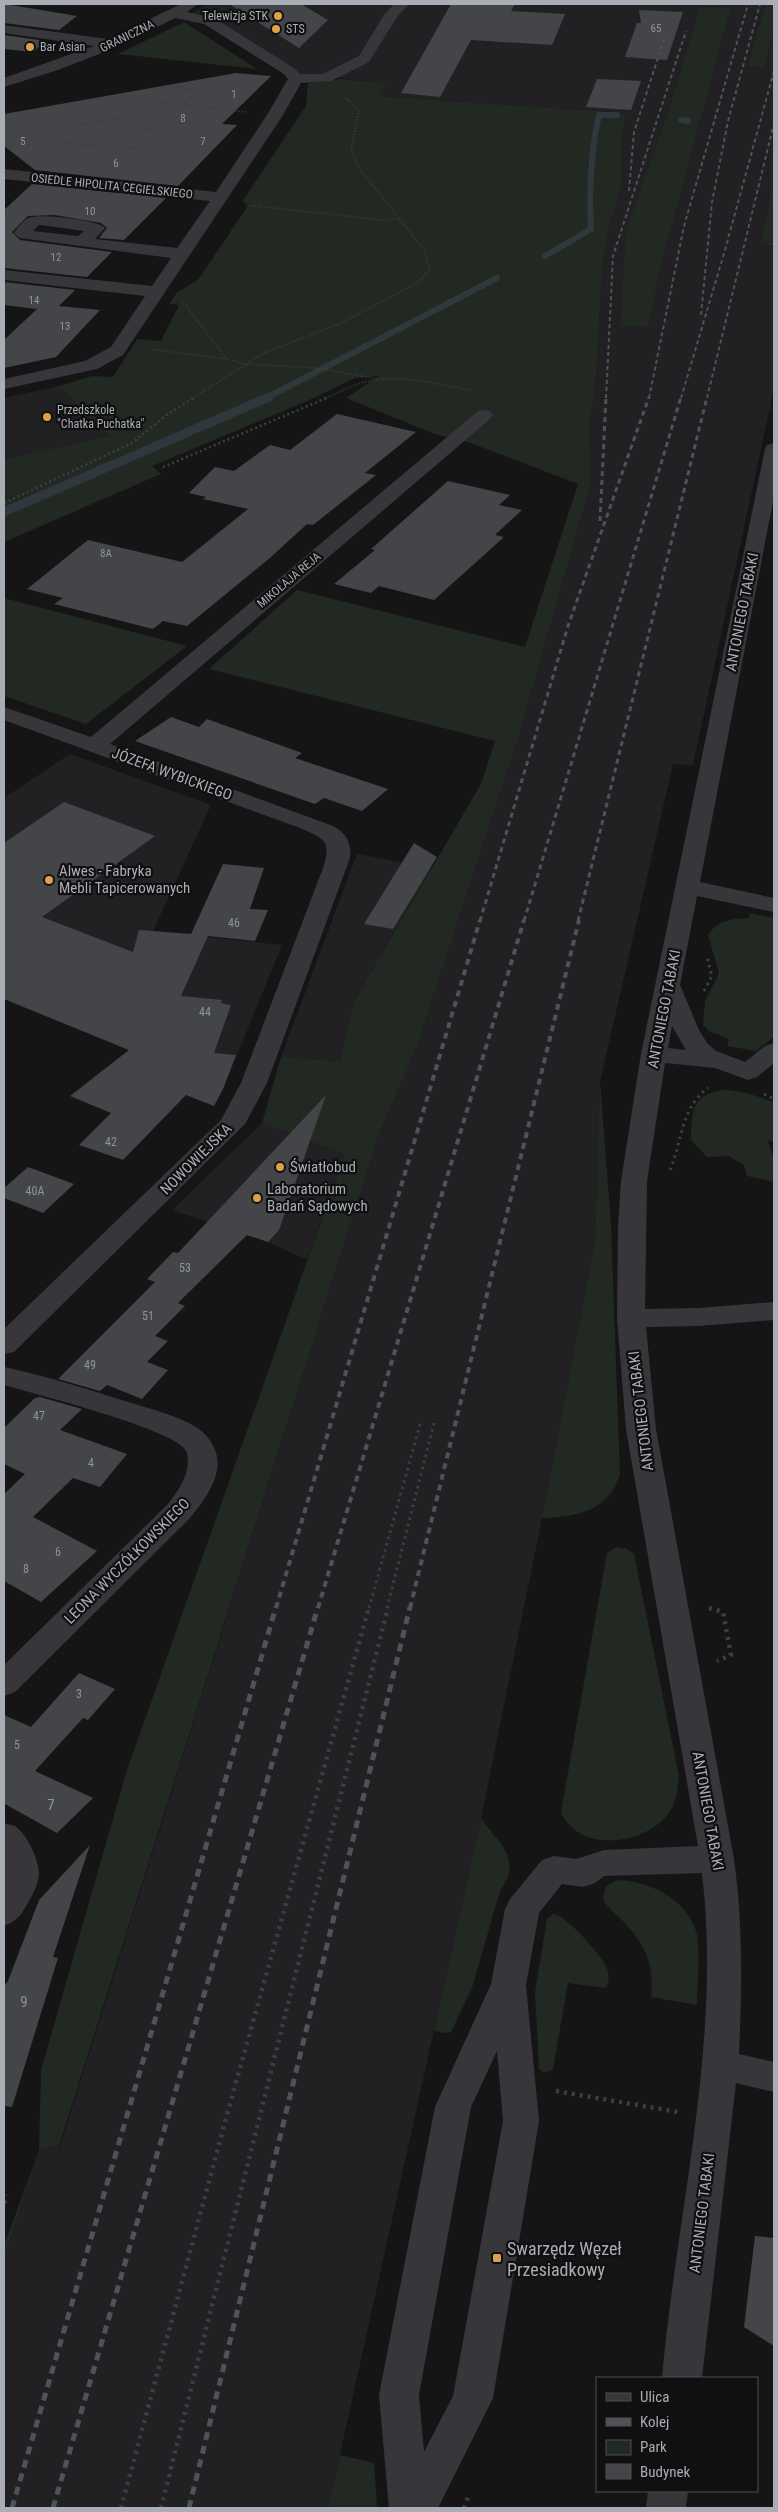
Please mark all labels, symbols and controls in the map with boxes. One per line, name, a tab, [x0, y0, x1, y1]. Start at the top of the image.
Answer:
place label: Telewizja STK	[202, 9, 268, 23]
marker: Telewizja STK	[272, 10, 284, 22]
street label: GRANICZNA	[98, 17, 156, 55]
place label: STS	[286, 22, 305, 36]
house number: 65	[651, 22, 661, 35]
marker: STS	[270, 23, 282, 35]
place label: Bar Asian	[40, 40, 86, 54]
marker: Bar Asian	[24, 41, 36, 53]
house number: 1	[231, 88, 237, 101]
house number: 8	[180, 112, 186, 125]
house number: 5	[20, 135, 26, 148]
house number: 7	[200, 135, 206, 148]
house number: 6	[113, 157, 119, 170]
street label: OSIEDLE HIPOLITA CEGIELSKIEGO	[30, 171, 194, 201]
house number: 10	[85, 205, 95, 218]
house number: 12	[51, 251, 61, 264]
house number: 14	[29, 294, 40, 307]
house number: 13	[60, 320, 70, 333]
place label: Przedszkole "Chatka Puchatka"	[57, 403, 145, 431]
marker: Przedszkole "Chatka Puchatka"	[41, 411, 53, 423]
house number: 8A	[100, 547, 113, 560]
street label: MIKOŁAJA REJA	[254, 549, 324, 611]
street label: ANTONIEGO TABAKI	[722, 551, 762, 673]
street label: JÓZEFA WYBICKIEGO	[110, 744, 234, 804]
place label: Alwes - Fabryka Mebli Tapicerowanych	[59, 862, 190, 897]
marker: Alwes - Fabryka Mebli Tapicerowanych	[43, 874, 55, 886]
house number: 46	[228, 916, 240, 930]
street label: ANTONIEGO TABAKI	[644, 948, 684, 1070]
house number: 44	[199, 1005, 211, 1019]
street label: NOWOWIEJSKA	[157, 1119, 236, 1198]
house number: 42	[105, 1135, 117, 1149]
place label: Światłobud	[290, 1158, 356, 1176]
marker: Światłobud	[274, 1161, 286, 1173]
place label: Laboratorium Badań Sądowych	[267, 1180, 368, 1215]
house number: 40A	[26, 1184, 44, 1198]
marker: Laboratorium Badań Sądowych	[251, 1192, 263, 1204]
house number: 53	[179, 1261, 191, 1275]
house number: 51	[142, 1309, 154, 1323]
street label: ANTONIEGO TABAKI	[625, 1350, 657, 1472]
house number: 49	[84, 1358, 96, 1372]
house number: 47	[33, 1409, 45, 1423]
house number: 4	[88, 1456, 94, 1470]
street label: LEONA WYCZÓŁKOWSKIEGO	[61, 1495, 193, 1627]
house number: 6	[55, 1545, 61, 1559]
house number: 8	[23, 1562, 29, 1576]
house number: 3	[76, 1687, 82, 1701]
house number: 5	[14, 1738, 20, 1752]
street label: ANTONIEGO TABAKI	[689, 1750, 727, 1872]
house number: 7	[47, 1796, 55, 1814]
house number: 9	[20, 1993, 28, 2011]
street label: ANTONIEGO TABAKI	[686, 2152, 718, 2274]
place label: Swarzędz Węzeł Przesiadkowy	[507, 2238, 622, 2280]
marker: Swarzędz Węzeł Przesiadkowy	[491, 2252, 503, 2264]
legend	[596, 2377, 758, 2492]
text: Ulica	[640, 2388, 669, 2406]
text: Kolej	[640, 2413, 669, 2431]
text: Park	[640, 2438, 667, 2456]
text: Budynek	[640, 2463, 690, 2481]

